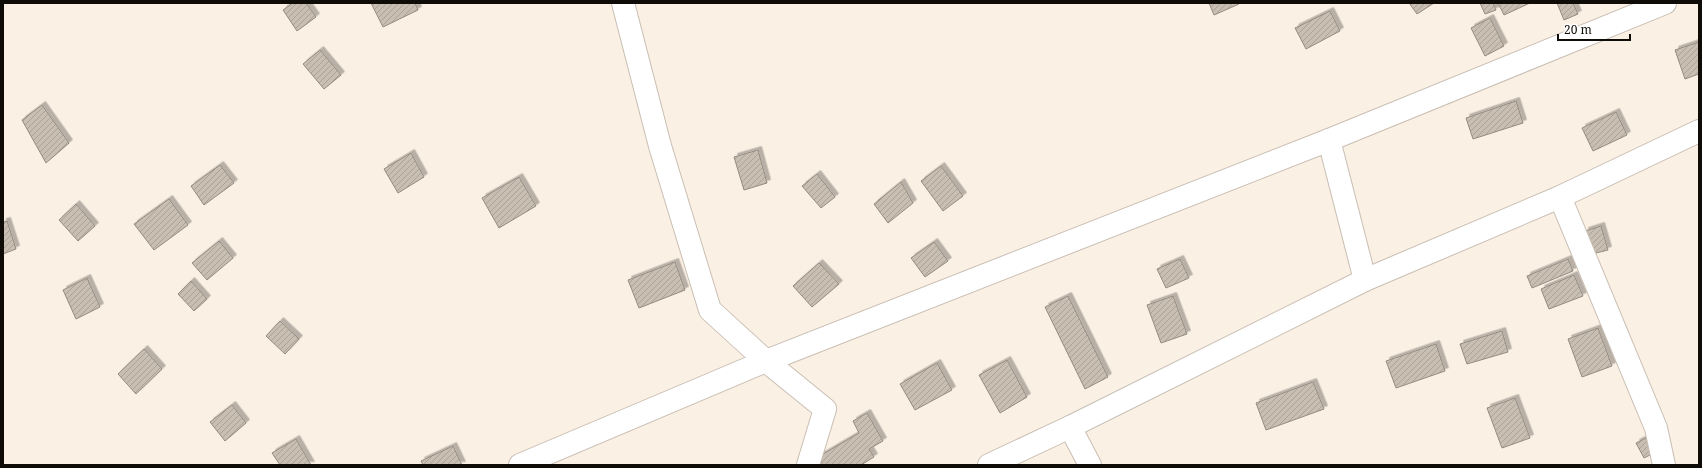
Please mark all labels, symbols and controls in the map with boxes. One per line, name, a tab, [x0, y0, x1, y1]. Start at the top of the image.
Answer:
scale bar	[1558, 16, 1630, 42]
text: 20 m	[1564, 21, 1592, 38]

